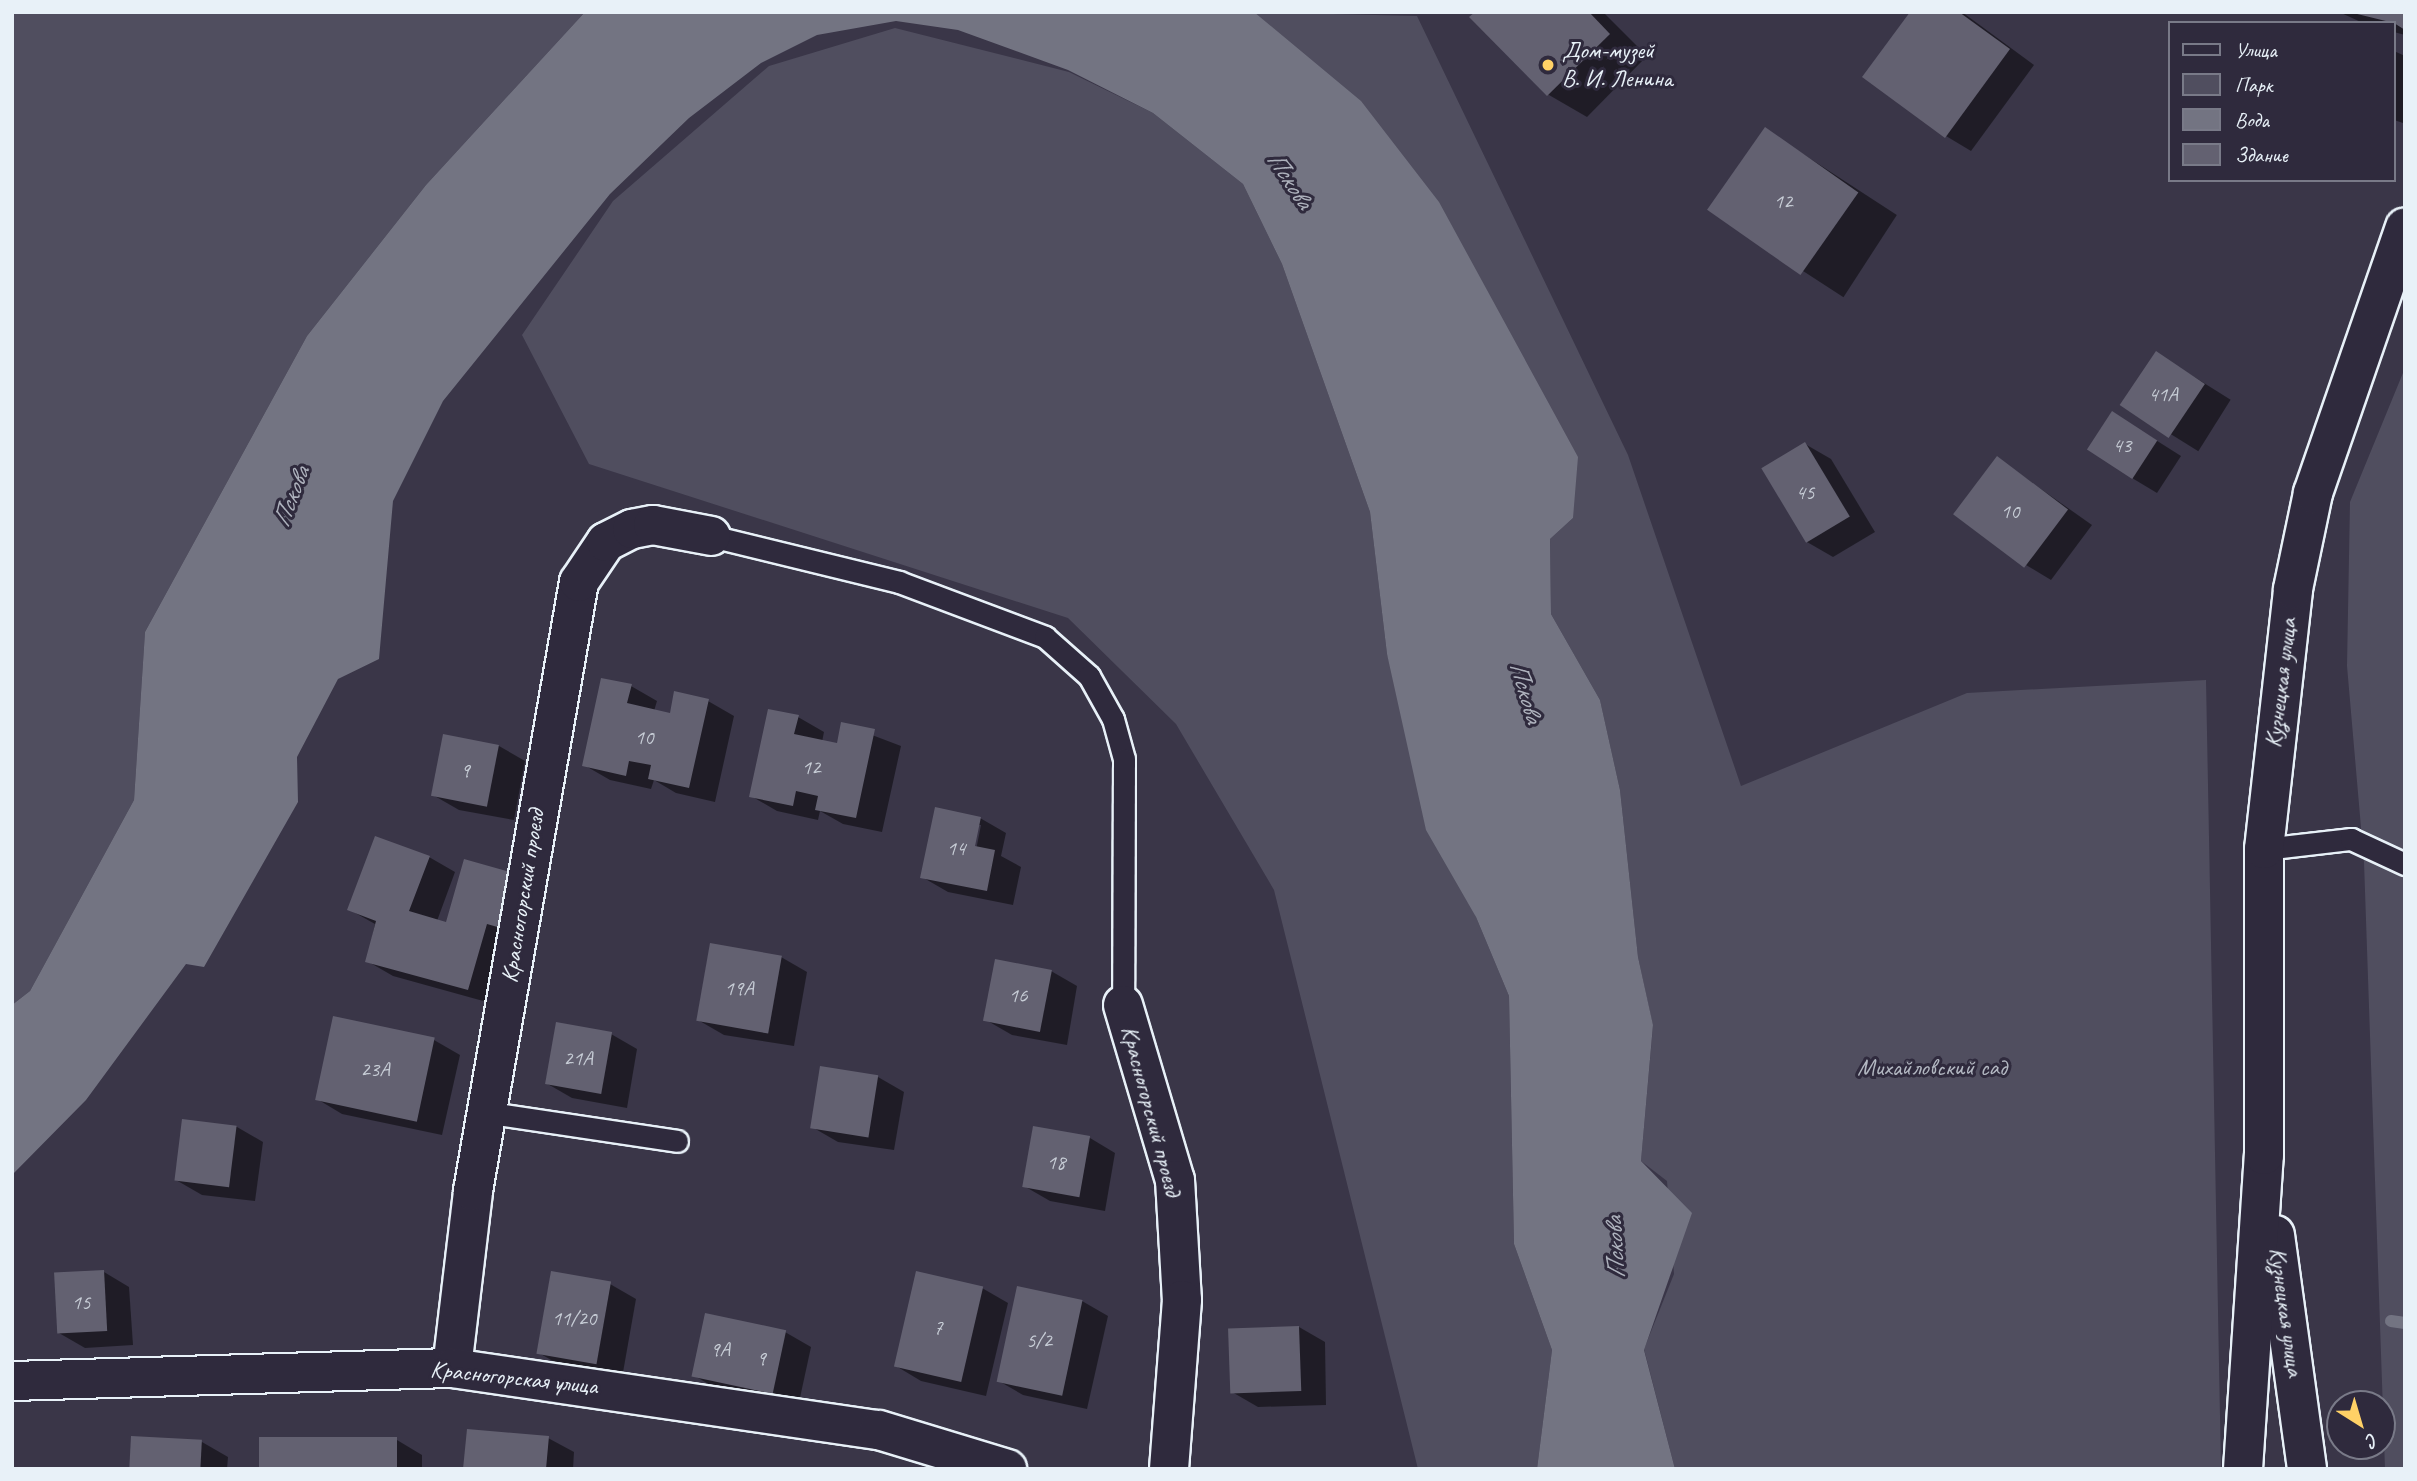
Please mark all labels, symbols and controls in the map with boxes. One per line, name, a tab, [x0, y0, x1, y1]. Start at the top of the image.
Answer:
legend	[2168, 21, 2396, 182]
place label: Дом-музей В. И. Ленина	[1562, 37, 1672, 93]
text: Улица	[2235, 37, 2277, 63]
marker: Дом-музей В. И. Ленина	[1540, 57, 1556, 73]
text: Парк	[2235, 72, 2272, 98]
text: Вода	[2235, 107, 2269, 133]
text: Здание	[2235, 142, 2288, 168]
water label: Пскова	[1260, 146, 1320, 214]
house number: 12	[1774, 188, 1792, 214]
house number: 41А	[2148, 381, 2178, 407]
house number: 43	[2113, 432, 2131, 458]
water label: Пскова	[265, 462, 317, 532]
house number: 45	[1796, 479, 1814, 505]
house number: 10	[2001, 498, 2019, 524]
street label: Кузнецкая улица	[2259, 616, 2303, 750]
water label: Пскова	[1502, 658, 1550, 726]
house number: 10	[635, 724, 653, 750]
house number: 12	[802, 754, 820, 780]
house number: 9	[460, 757, 470, 783]
street label: Красногорский проезд	[495, 807, 551, 985]
house number: 14	[947, 835, 965, 861]
house number: 19А	[724, 975, 754, 1001]
house number: 16	[1009, 982, 1027, 1008]
street label: Красногорский проезд	[1114, 1023, 1188, 1199]
house number: 21А	[563, 1045, 593, 1071]
park label: Михайловский сад	[1857, 1054, 2007, 1082]
house number: 23А	[360, 1056, 390, 1082]
house number: 18	[1047, 1149, 1065, 1175]
water label: Пскова	[1598, 1216, 1632, 1280]
street label: Кузнецкая улица	[2263, 1244, 2309, 1380]
house number: 15	[72, 1289, 90, 1315]
house number: 11/20	[552, 1305, 596, 1331]
house number: 7	[933, 1314, 943, 1340]
house number: 5/2	[1026, 1327, 1052, 1353]
house number: 9А	[710, 1336, 730, 1362]
house number: 9	[756, 1345, 766, 1371]
street label: Красногорская улица	[428, 1355, 600, 1401]
north arrow	[2326, 1390, 2396, 1460]
text: С	[2361, 1428, 2383, 1453]

